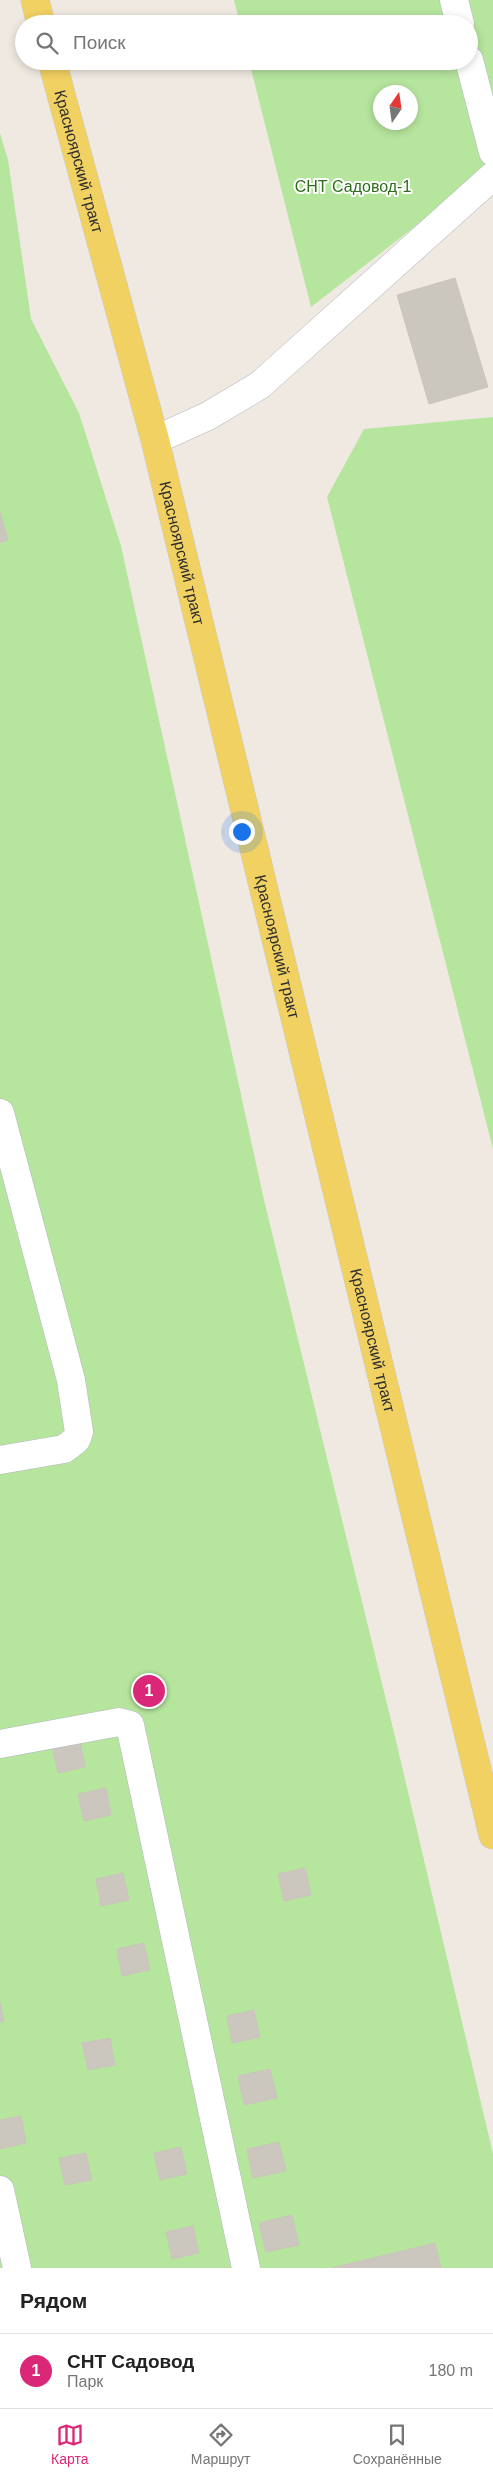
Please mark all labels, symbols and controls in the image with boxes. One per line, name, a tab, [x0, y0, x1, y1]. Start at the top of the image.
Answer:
search box	[15, 15, 478, 70]
icon: search	[33, 29, 61, 57]
text: Поиск	[73, 32, 126, 53]
north arrow	[373, 85, 418, 130]
street label: Красноярский тракт	[51, 88, 107, 236]
park label: СНТ Садовод-1	[295, 178, 411, 195]
street label: Красноярский тракт	[156, 479, 208, 627]
your location	[229, 819, 255, 845]
street label: Красноярский тракт	[252, 873, 303, 1021]
street label: Красноярский тракт	[347, 1267, 398, 1415]
pin: 1	[133, 1672, 165, 1710]
text: Рядом	[20, 2289, 87, 2312]
text: СНТ Садовод	[67, 2351, 194, 2372]
text: 1	[32, 2362, 40, 2379]
text: 180 m	[429, 2362, 473, 2379]
text: Парк	[67, 2373, 103, 2390]
tab: Карта	[51, 2421, 89, 2467]
tab: Маршрут	[191, 2421, 250, 2467]
tab: Сохранённые	[353, 2421, 442, 2467]

